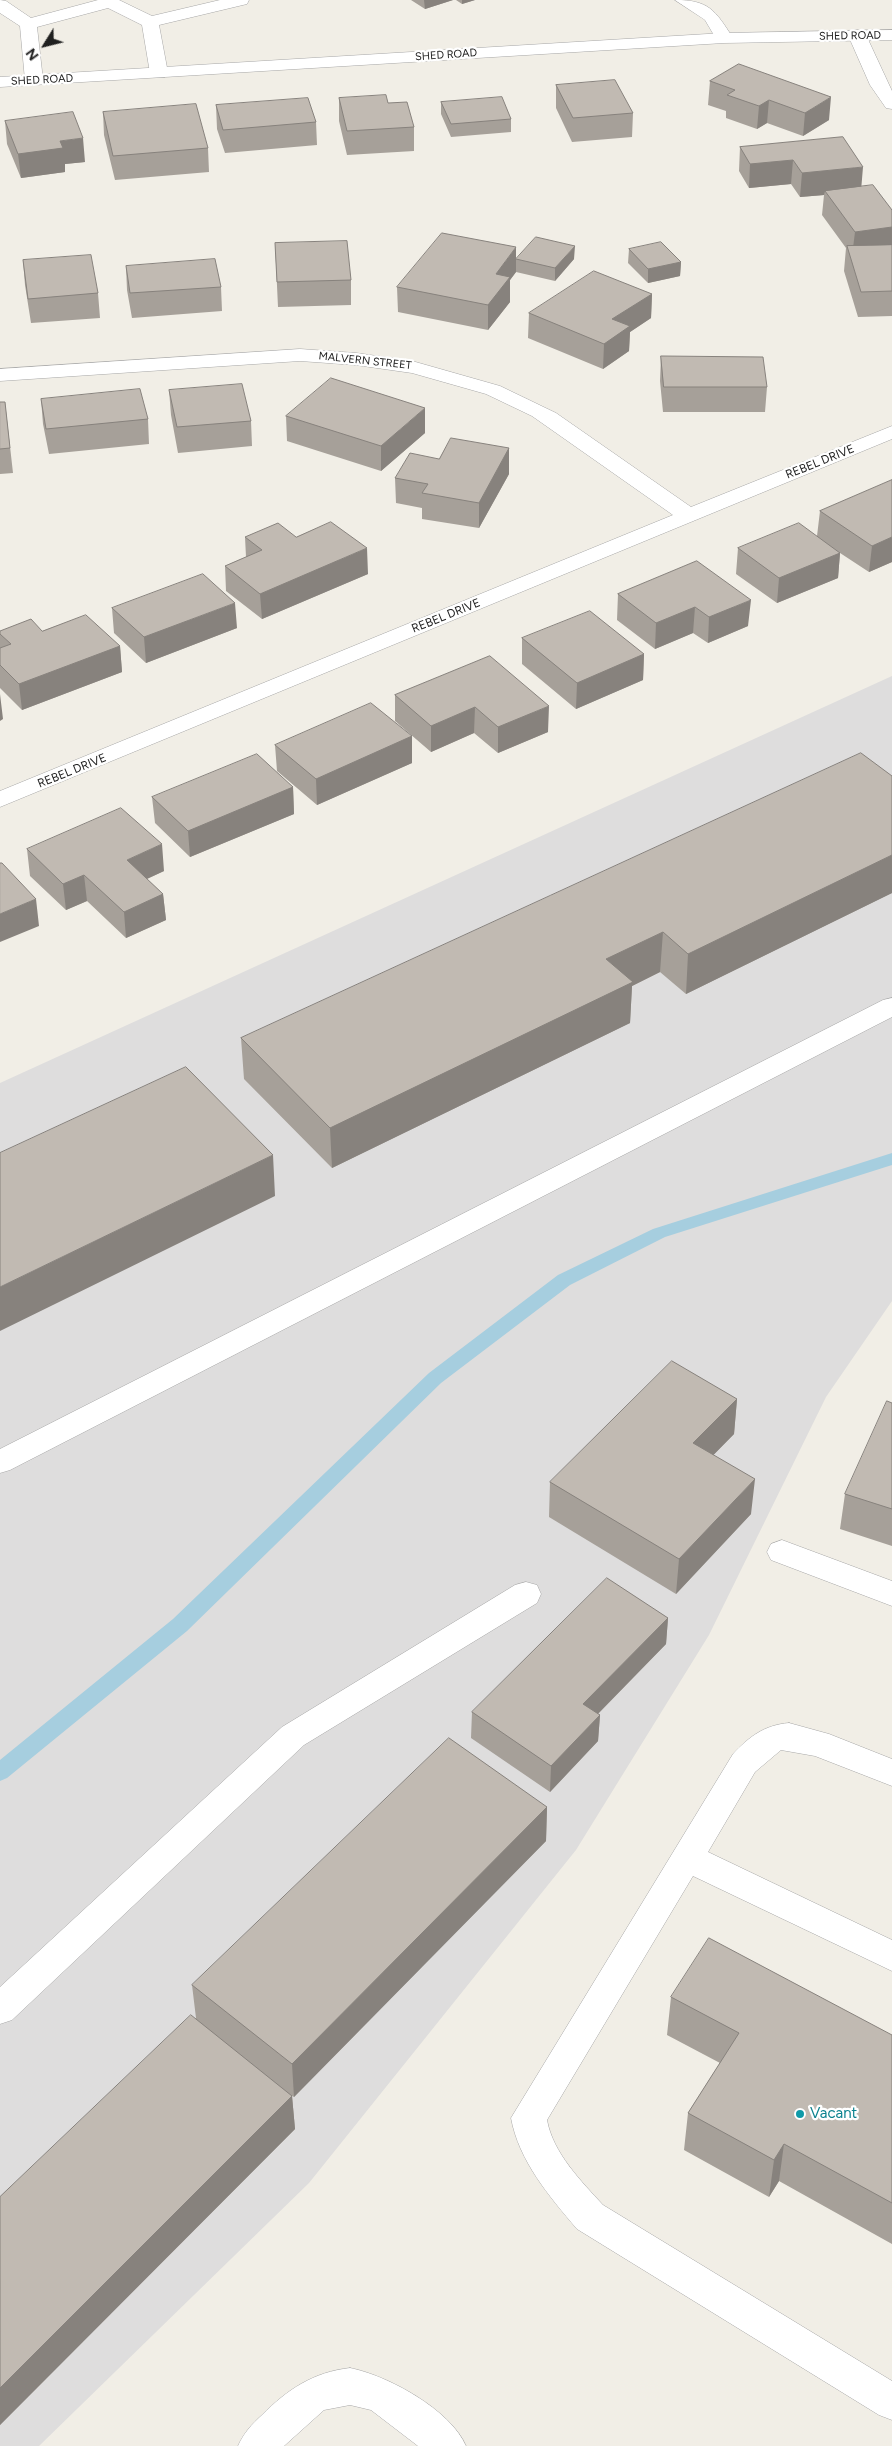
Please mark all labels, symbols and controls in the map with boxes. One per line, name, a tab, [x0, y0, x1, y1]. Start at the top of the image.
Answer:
north arrow	[20, 20, 70, 70]
street label: SHED ROAD	[819, 29, 881, 43]
text: N	[22, 45, 43, 63]
street label: SHED ROAD	[414, 46, 478, 64]
street label: SHED ROAD	[11, 72, 73, 88]
street label: MALVERN STREET	[318, 350, 412, 372]
street label: REBEL DRIVE	[784, 442, 856, 482]
street label: REBEL DRIVE	[410, 596, 482, 636]
street label: REBEL DRIVE	[36, 751, 108, 791]
place label: Vacant	[810, 2105, 857, 2123]
marker: Vacant	[794, 2108, 806, 2120]

